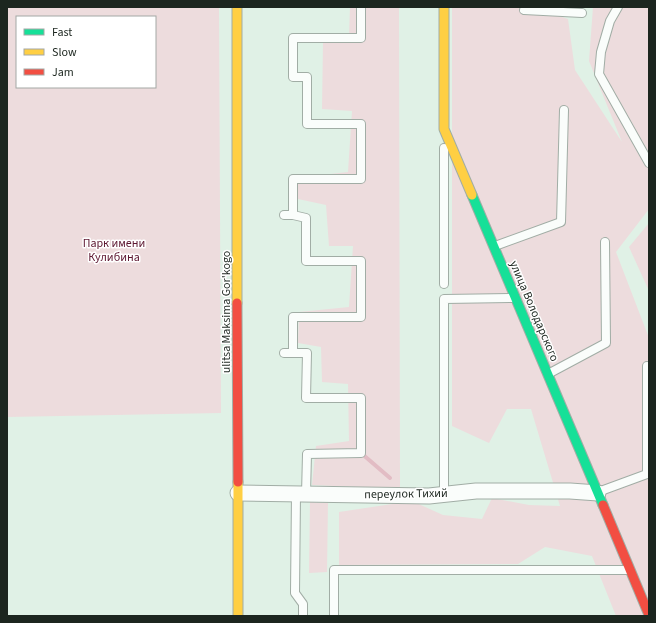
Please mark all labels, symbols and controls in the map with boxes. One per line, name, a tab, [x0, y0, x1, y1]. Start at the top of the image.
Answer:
legend	[16, 16, 156, 88]
text: Fast	[52, 24, 72, 41]
text: Slow	[52, 44, 77, 61]
text: Jam	[52, 64, 74, 81]
park label: Парк имени Кулибина	[83, 235, 145, 266]
street label: ulitsa Maksima Gor'kogo	[218, 251, 235, 373]
street label: улица Володарского	[505, 258, 563, 364]
street label: переулок Тихий	[364, 485, 448, 503]

